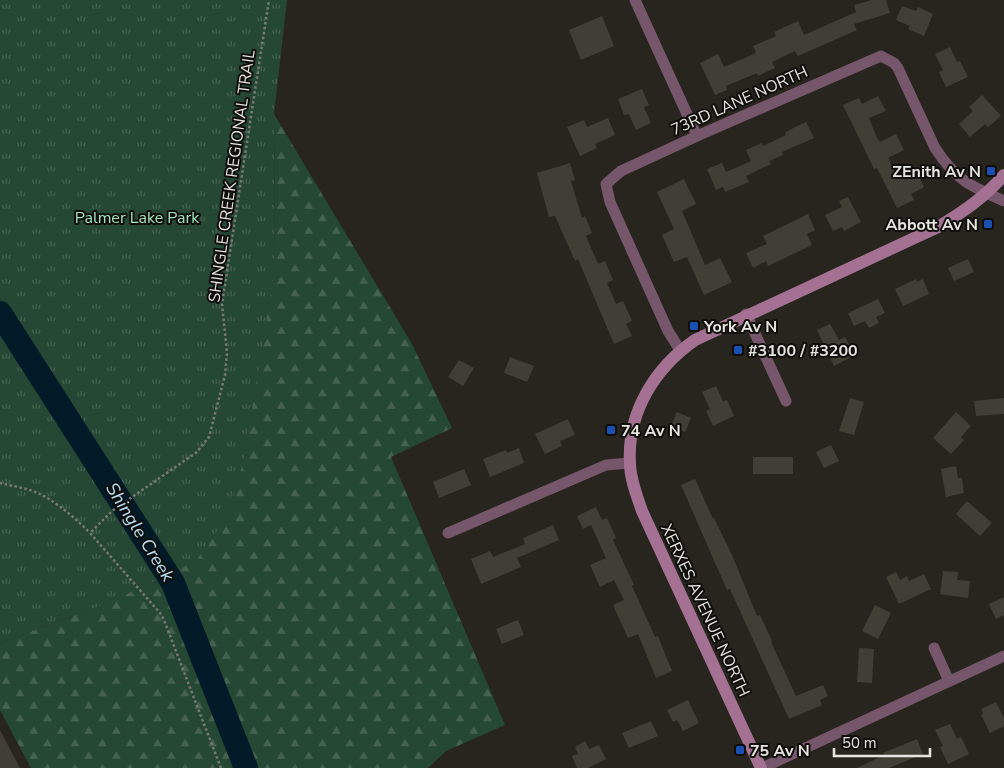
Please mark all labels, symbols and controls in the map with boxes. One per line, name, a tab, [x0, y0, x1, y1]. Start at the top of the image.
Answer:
street label: SHINGLE CREEK REGIONAL TRAIL	[203, 48, 261, 304]
street label: 73RD LANE NORTH	[668, 61, 811, 141]
place label: ZEnith Av N	[892, 161, 981, 183]
marker: ZEnith Av N	[985, 165, 997, 177]
park label: Palmer Lake Park	[75, 207, 200, 229]
place label: Abbott Av N	[885, 214, 978, 236]
marker: Abbott Av N	[982, 218, 994, 230]
place label: York Av N	[703, 316, 777, 338]
marker: York Av N	[688, 320, 700, 332]
place label: #3100 / #3200	[748, 340, 858, 362]
marker: #3100 / #3200	[732, 344, 744, 356]
place label: 74 Av N	[621, 420, 681, 442]
marker: 74 Av N	[605, 424, 617, 436]
water label: Shingle Creek	[100, 478, 180, 587]
street label: XERXES AVENUE NORTH	[655, 521, 755, 700]
scale bar	[834, 726, 930, 758]
text: 50 m	[842, 733, 877, 753]
place label: 75 Av N	[750, 740, 810, 762]
marker: 75 Av N	[734, 744, 746, 756]

